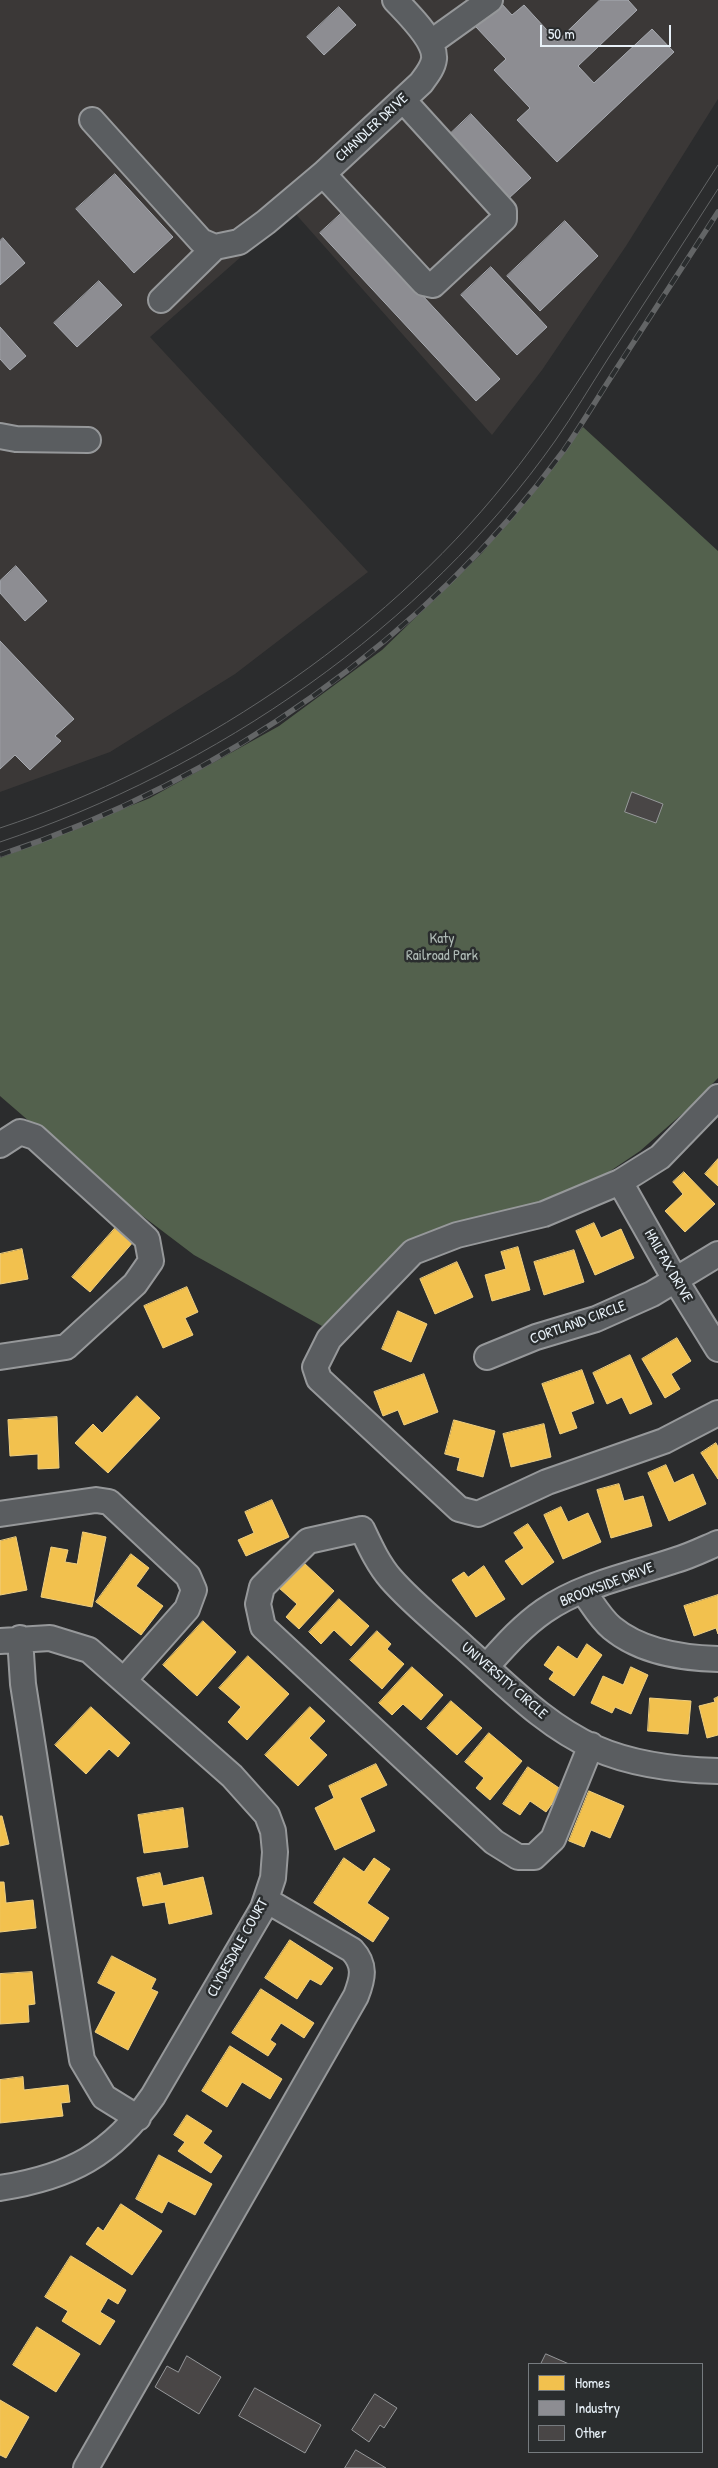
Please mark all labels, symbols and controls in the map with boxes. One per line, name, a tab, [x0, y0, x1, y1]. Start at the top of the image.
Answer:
scale bar	[543, 15, 674, 47]
text: 50 m	[548, 23, 575, 44]
street label: CHANDLER DRIVE	[332, 90, 412, 166]
park label: Katy Railroad Park	[406, 930, 478, 965]
street label: HAILFAX DRIVE	[640, 1226, 696, 1306]
street label: CORTLAND CIRCLE	[528, 1297, 628, 1349]
street label: BROOKSIDE DRIVE	[558, 1559, 656, 1611]
street label: UNIVERSITY CIRCLE	[457, 1639, 551, 1723]
street label: CLYDESDALE COURT	[204, 1896, 272, 2000]
legend	[528, 2363, 703, 2453]
text: Homes	[575, 2372, 610, 2393]
text: Industry	[575, 2397, 620, 2418]
text: Other	[575, 2422, 607, 2443]

